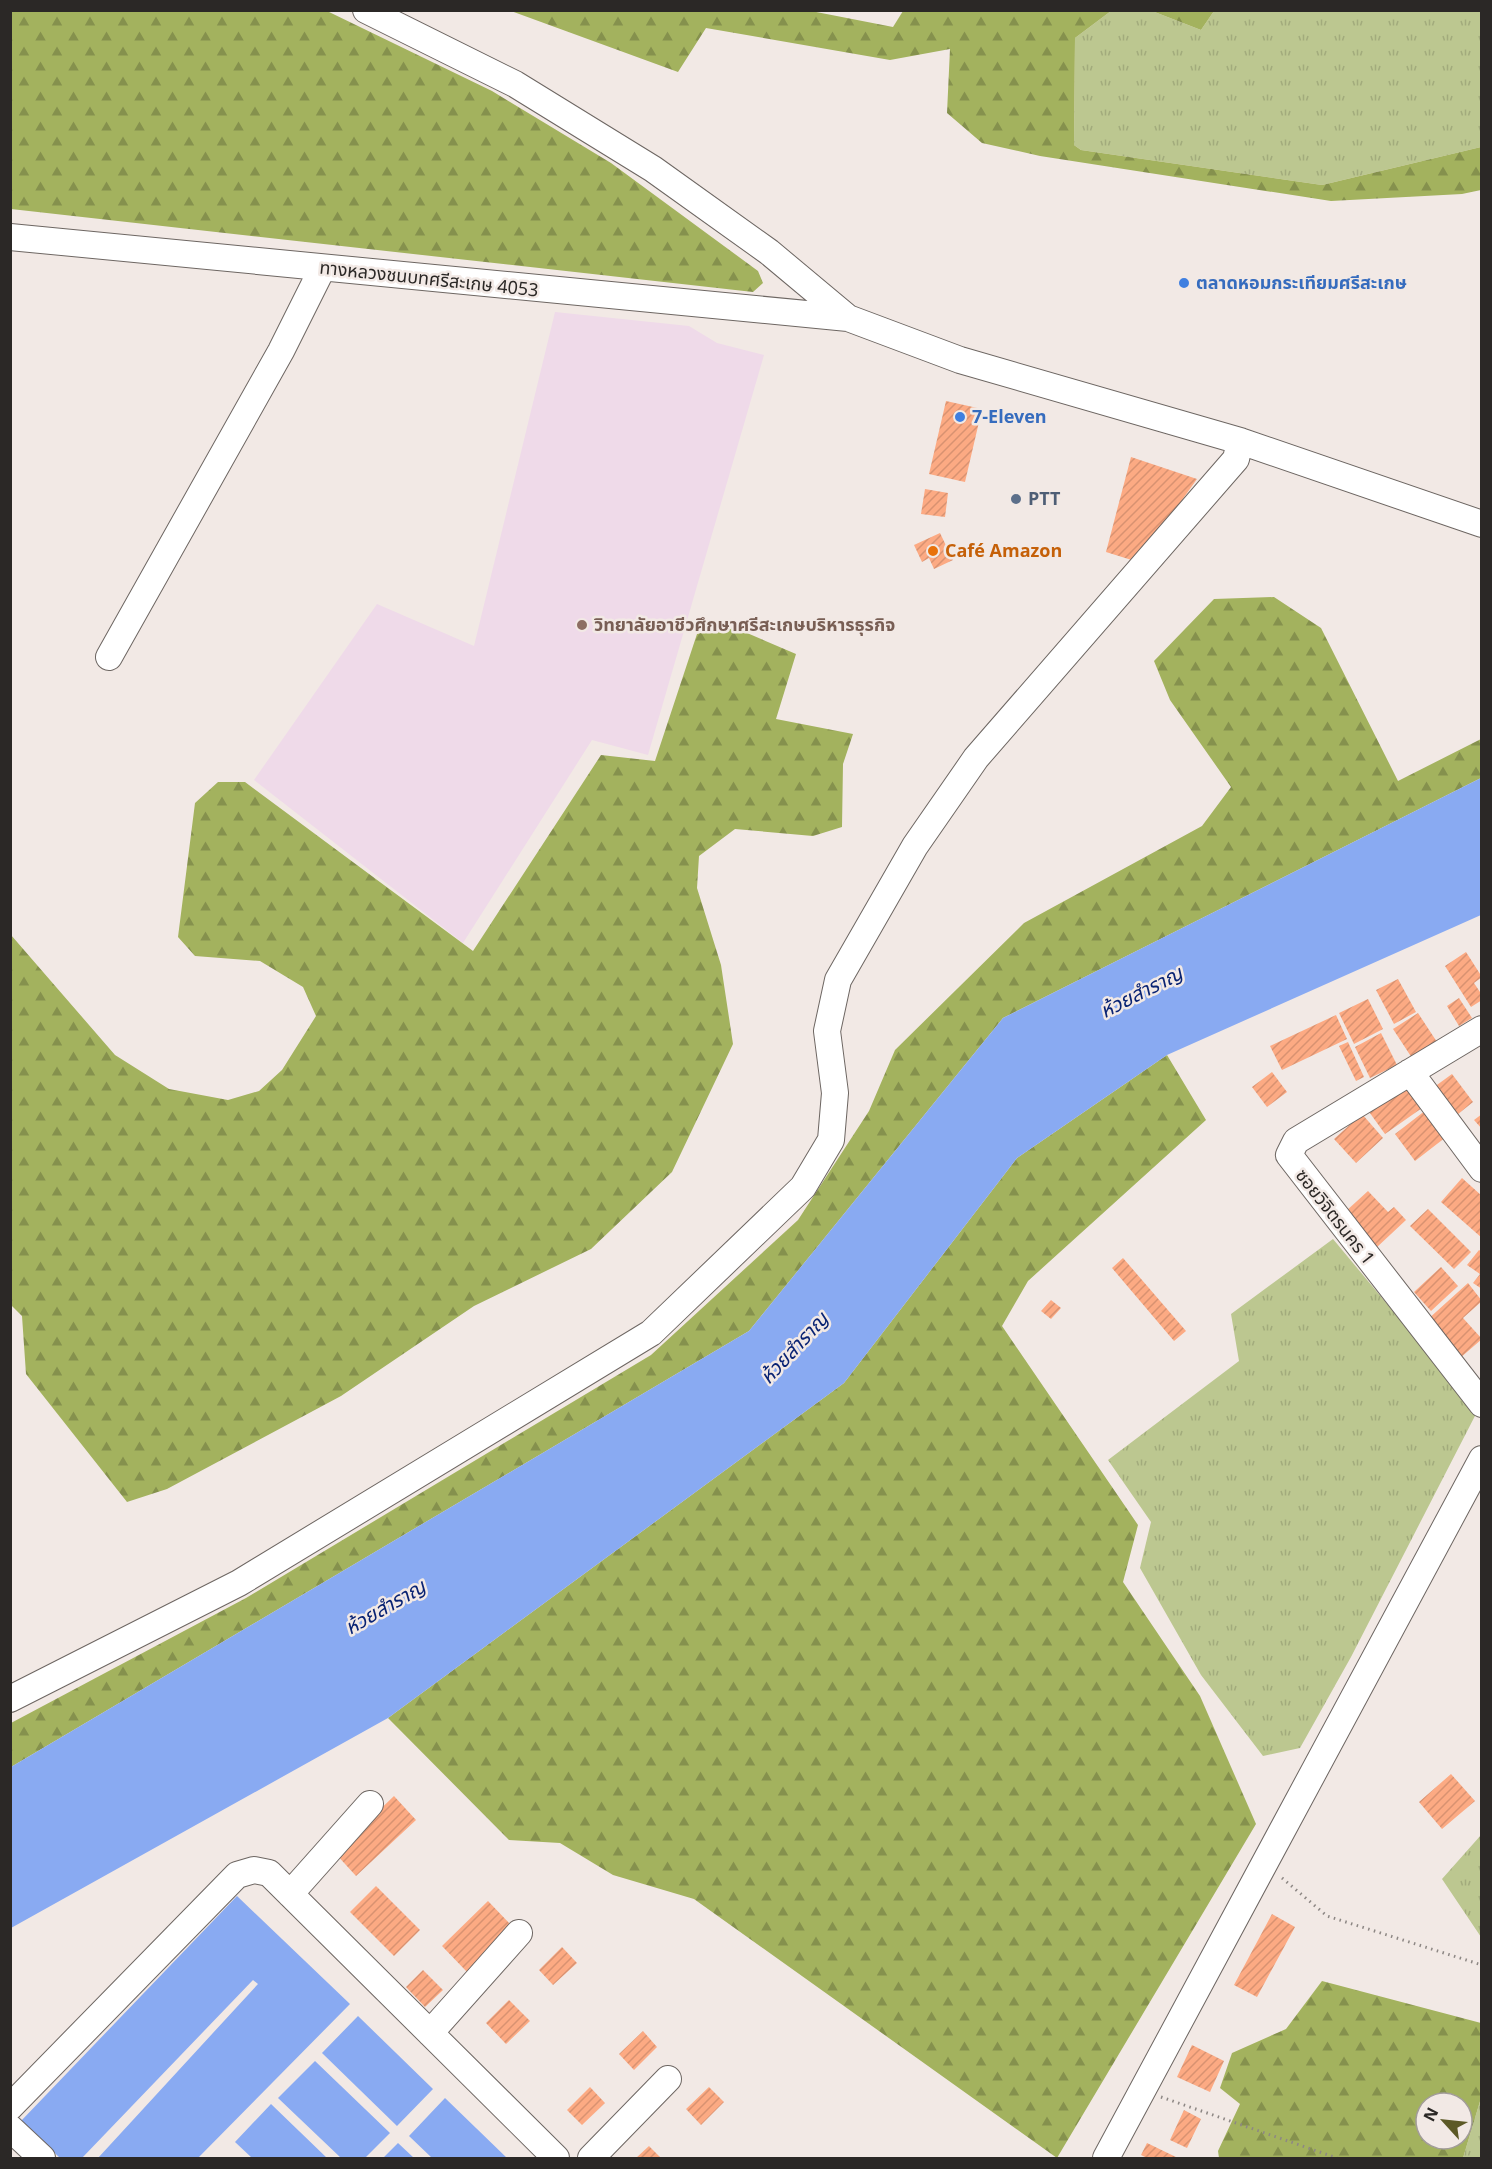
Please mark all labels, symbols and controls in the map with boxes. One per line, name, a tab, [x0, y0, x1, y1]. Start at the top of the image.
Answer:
street label: ทางหลวงชนบทศรีสะเกษ 4053	[318, 255, 540, 304]
place label: ตลาดหอมกระเทียมศรีสะเกษ	[1196, 270, 1407, 297]
marker: ตลาดหอมกระเทียมศรีสะเกษ	[1177, 276, 1191, 290]
place label: 7-Eleven	[972, 404, 1047, 431]
marker: 7-Eleven	[953, 410, 967, 424]
place label: PTT	[1028, 486, 1061, 513]
marker: PTT	[1009, 492, 1023, 506]
place label: Café Amazon	[945, 538, 1062, 565]
marker: Café Amazon	[926, 544, 940, 558]
place label: วิทยาลัยอาชีวศึกษาศรีสะเกษบริหารธุรกิจ	[594, 612, 895, 639]
marker: วิทยาลัยอาชีวศึกษาศรีสะเกษบริหารธุรกิจ	[575, 618, 589, 632]
water label: ห้วยสำราญ	[1095, 958, 1190, 1026]
street label: ซอยวิจิตรนคร 1	[1288, 1163, 1381, 1271]
water label: ห้วยสำราญ	[753, 1305, 837, 1391]
water label: ห้วยสำราญ	[339, 1572, 433, 1643]
north arrow	[1414, 2091, 1474, 2151]
text: N	[1418, 2103, 1445, 2126]

